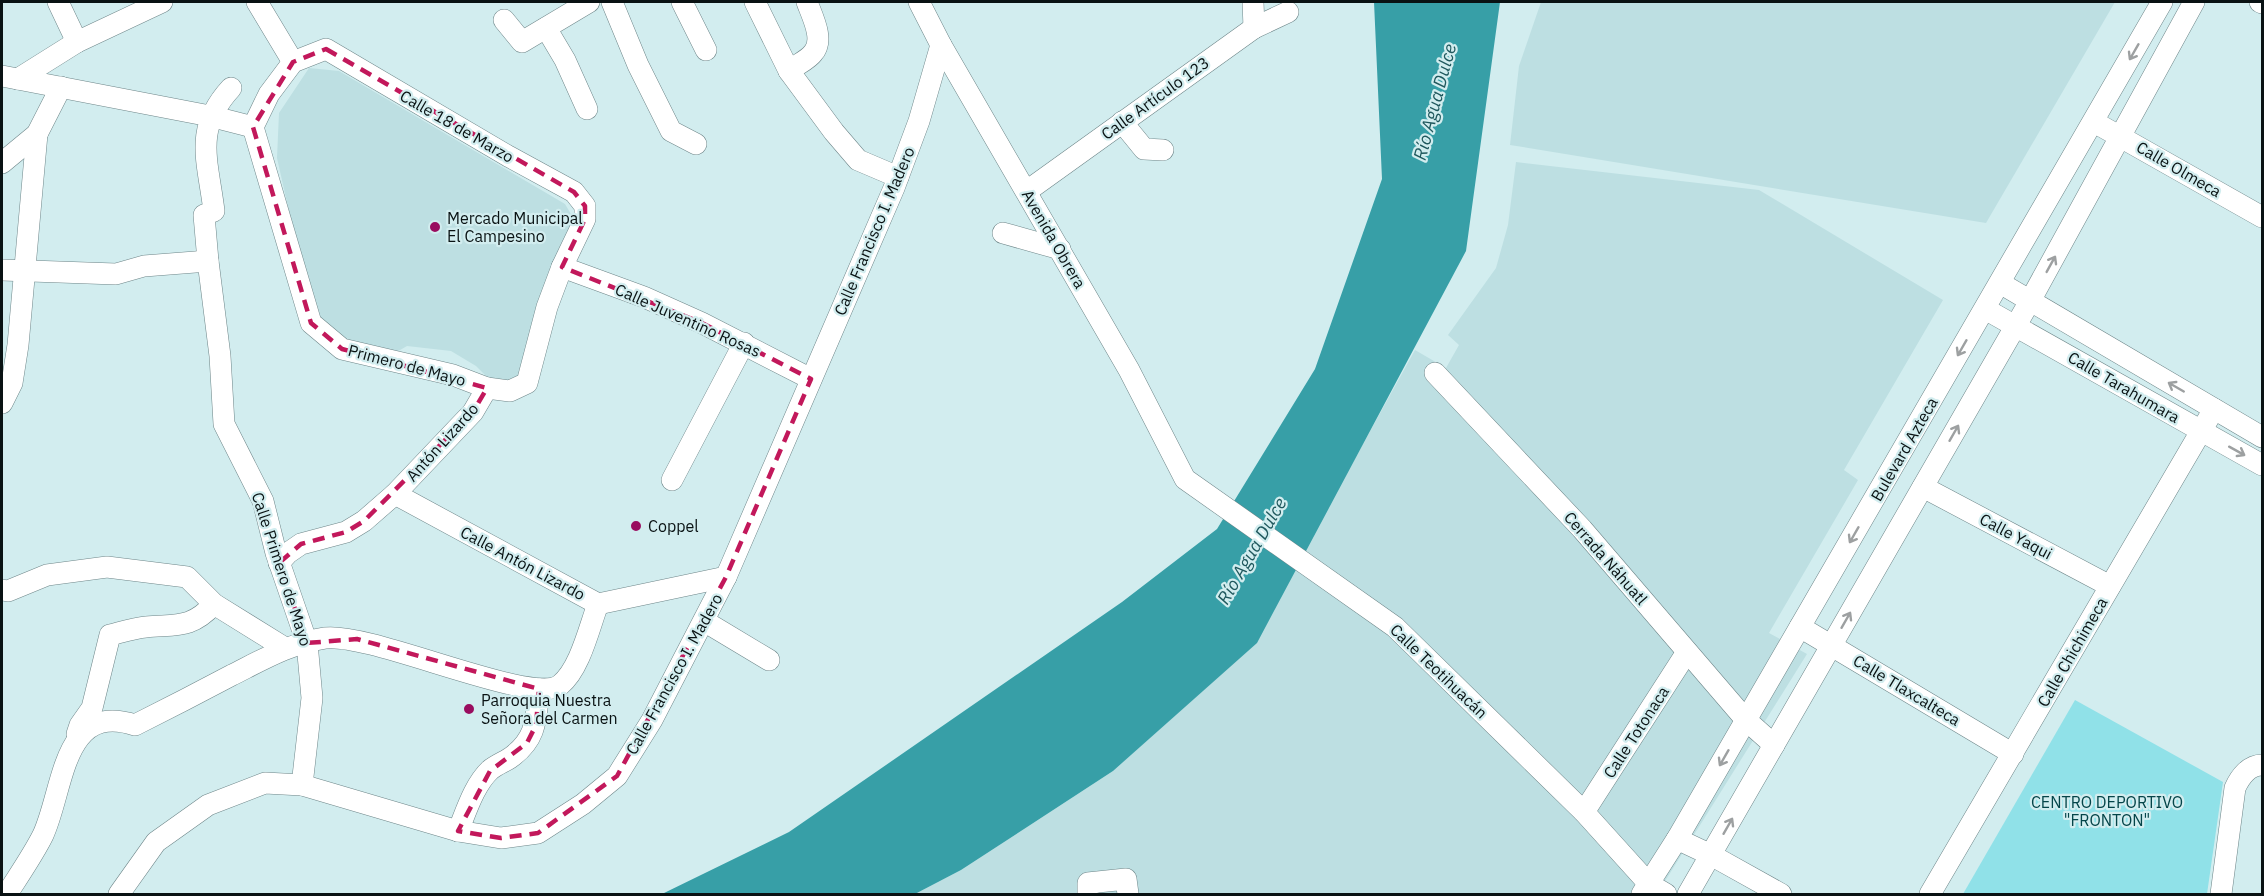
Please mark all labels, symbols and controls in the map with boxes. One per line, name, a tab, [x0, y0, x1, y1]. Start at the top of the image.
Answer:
water label: Río Agua Dulce	[1408, 41, 1461, 163]
one-way arrow	[2127, 44, 2139, 61]
street label: Calle Artículo 123	[1097, 52, 1213, 144]
street label: Calle 18 de Marzo	[397, 85, 518, 167]
street label: Calle Olmeca	[2133, 137, 2225, 202]
street label: Calle Francisco I. Madero	[829, 144, 919, 318]
street label: Avenida Obrera	[1018, 186, 1091, 292]
place label: Mercado Municipal El Campesino	[447, 208, 583, 246]
marker: Mercado Municipal El Campesino	[428, 220, 442, 234]
one-way arrow	[2045, 256, 2057, 273]
street label: Calle Juventino Rosas	[612, 279, 764, 361]
street label: Primero de Mayo	[346, 340, 468, 390]
one-way arrow	[1956, 340, 1968, 357]
street label: Calle Tarahumara	[2065, 347, 2184, 427]
one-way arrow	[2168, 380, 2185, 392]
street label: Bulevard Azteca	[1866, 393, 1942, 504]
street label: Antón Lizardo	[402, 399, 482, 485]
one-way arrow	[1948, 425, 1960, 442]
one-way arrow	[2228, 446, 2246, 457]
street label: Calle Primero de Mayo	[248, 490, 316, 648]
water label: Río Agua Dulce	[1212, 493, 1291, 608]
street label: Cerrada Náhuatl	[1560, 507, 1652, 609]
street label: Calle Yaqui	[1976, 509, 2056, 563]
place label: Coppel	[648, 516, 699, 536]
marker: Coppel	[629, 519, 643, 533]
street label: Calle Antón Lizardo	[457, 522, 589, 604]
one-way arrow	[1847, 526, 1859, 543]
street label: Calle Francisco I. Madero	[621, 590, 727, 758]
street label: Calle Chichimeca	[2033, 593, 2112, 710]
one-way arrow	[1840, 612, 1852, 629]
street label: Calle Teotihuacán	[1386, 620, 1492, 722]
street label: Calle Tlaxcalteca	[1850, 650, 1965, 730]
street label: Calle Totonaca	[1599, 682, 1673, 782]
place label: Parroquia Nuestra Señora del Carmen	[481, 690, 618, 728]
marker: Parroquia Nuestra Señora del Carmen	[462, 702, 476, 716]
one-way arrow	[1717, 749, 1729, 766]
park label: CENTRO DEPORTIVO "FRONTON"	[2031, 792, 2183, 830]
one-way arrow	[1722, 818, 1734, 835]

